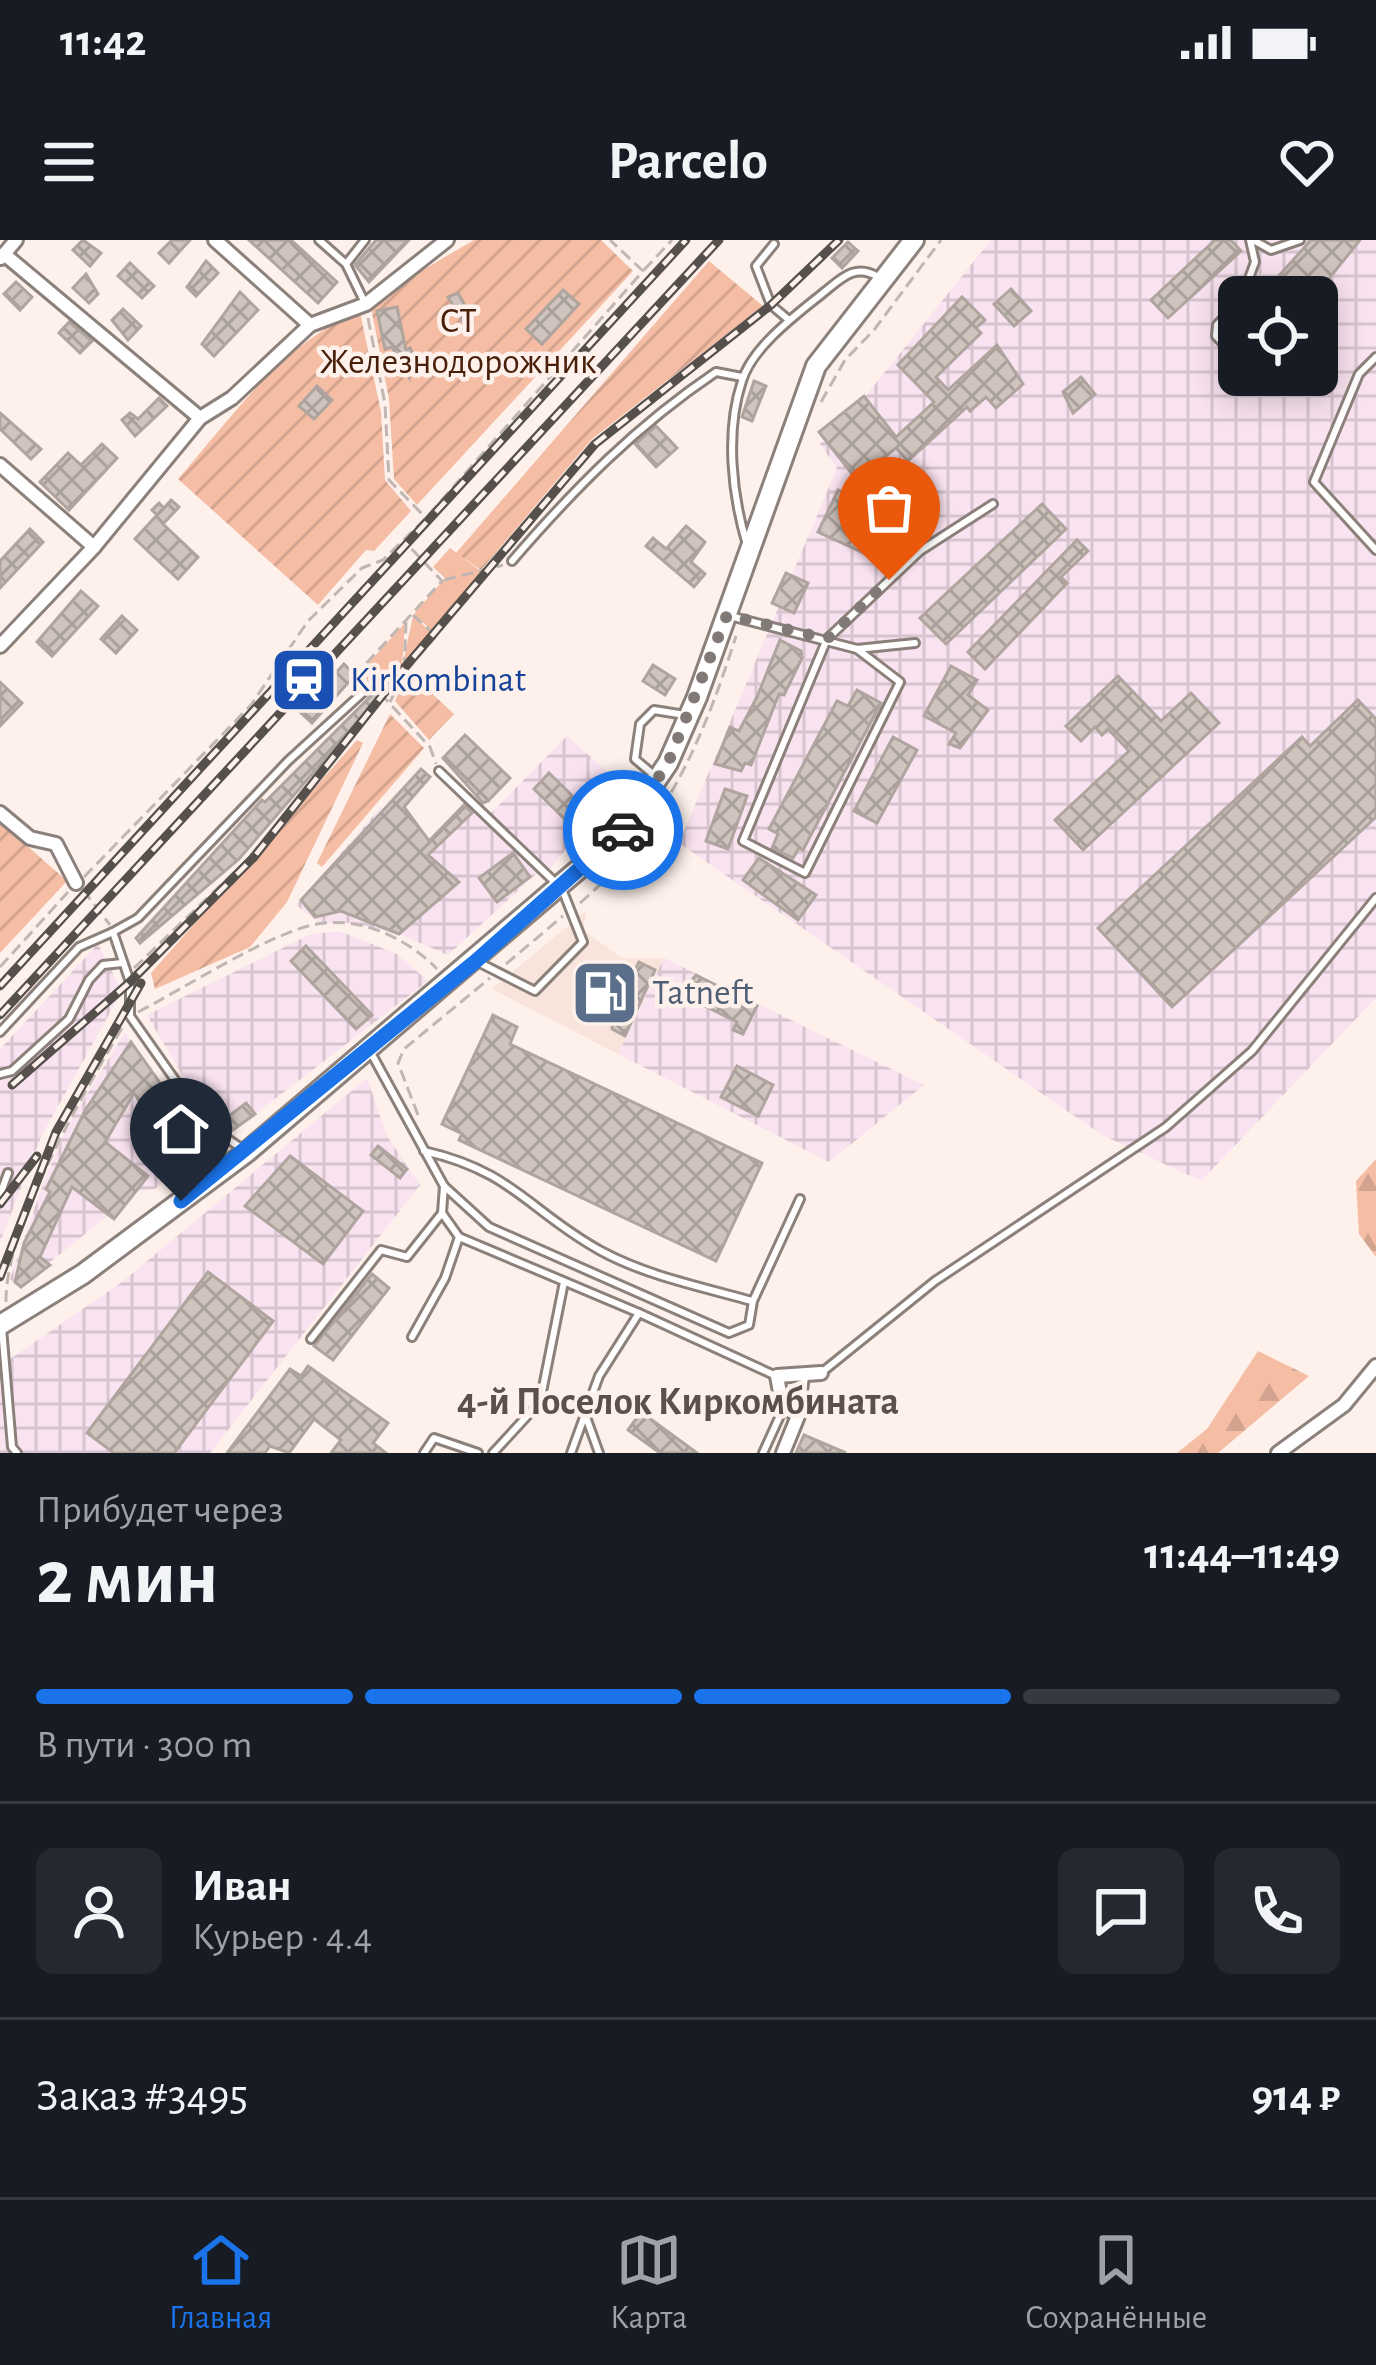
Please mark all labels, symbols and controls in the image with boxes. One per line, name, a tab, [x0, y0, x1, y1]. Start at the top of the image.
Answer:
text: 11:42	[60, 19, 147, 64]
icon: menu	[36, 129, 102, 195]
icon: heart	[1274, 129, 1340, 195]
text: Parcelo	[608, 135, 768, 189]
map controls	[1218, 276, 1338, 396]
button: locate	[1218, 276, 1338, 396]
park label: СТ Железнодорожник	[319, 303, 597, 380]
pin	[838, 457, 940, 580]
icon: bag	[856, 475, 922, 541]
station icon: Kirkombinat	[269, 645, 339, 715]
place label: Kirkombinat	[350, 662, 526, 698]
courier	[563, 770, 683, 890]
icon: car	[590, 797, 656, 863]
fuel station icon: Tatneft	[570, 958, 640, 1028]
place label: Tatneft	[652, 975, 754, 1011]
pin	[130, 1078, 232, 1201]
icon: home	[148, 1096, 214, 1162]
district label: 4-й Поселок Киркомбината	[457, 1383, 899, 1422]
text: Прибудет через	[36, 1491, 283, 1530]
text: 11:44–11:49	[1144, 1532, 1340, 1577]
text: 2 мин	[36, 1540, 219, 1618]
text: В пути · 300 m	[36, 1726, 252, 1765]
button: person	[36, 1848, 162, 1974]
button: chat	[1058, 1848, 1184, 1974]
button: phone	[1214, 1848, 1340, 1974]
text: Иван	[192, 1864, 292, 1909]
text: Курьер · 4.4	[192, 1918, 372, 1957]
text: Заказ #3495	[36, 2074, 248, 2119]
text: 914 ₽	[1252, 2074, 1340, 2119]
tab: Главная	[169, 2227, 272, 2339]
tab: Карта	[610, 2227, 687, 2339]
tab: Сохранённые	[1025, 2227, 1207, 2339]

